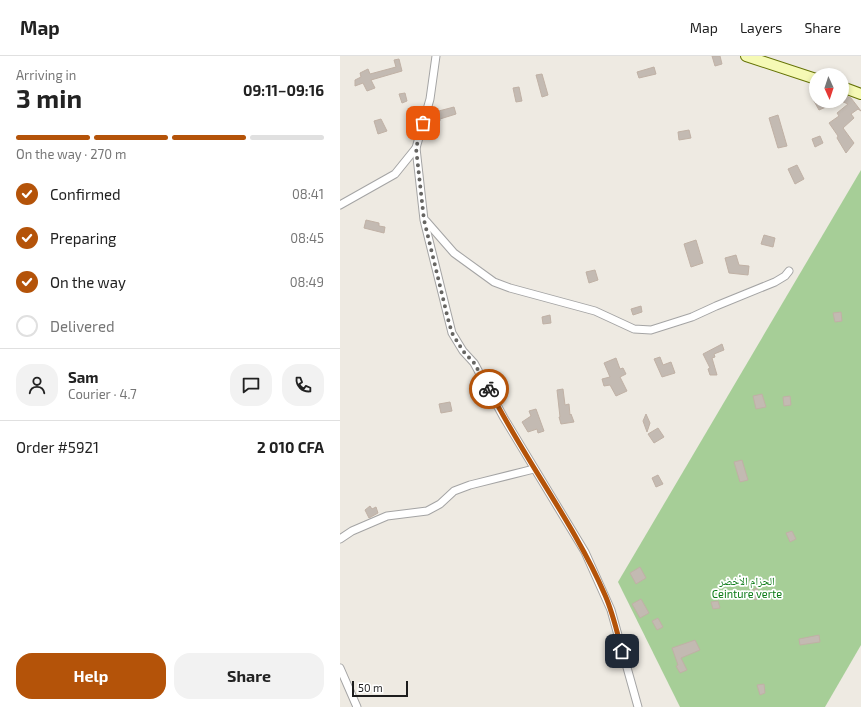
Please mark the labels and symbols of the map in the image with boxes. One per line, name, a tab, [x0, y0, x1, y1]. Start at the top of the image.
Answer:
north arrow	[809, 68, 849, 108]
pin	[406, 106, 440, 140]
courier	[469, 369, 509, 409]
park label: الحزام الأخضر Ceinture verte	[712, 574, 782, 600]
pin	[605, 634, 639, 668]
scale bar	[352, 679, 408, 698]

